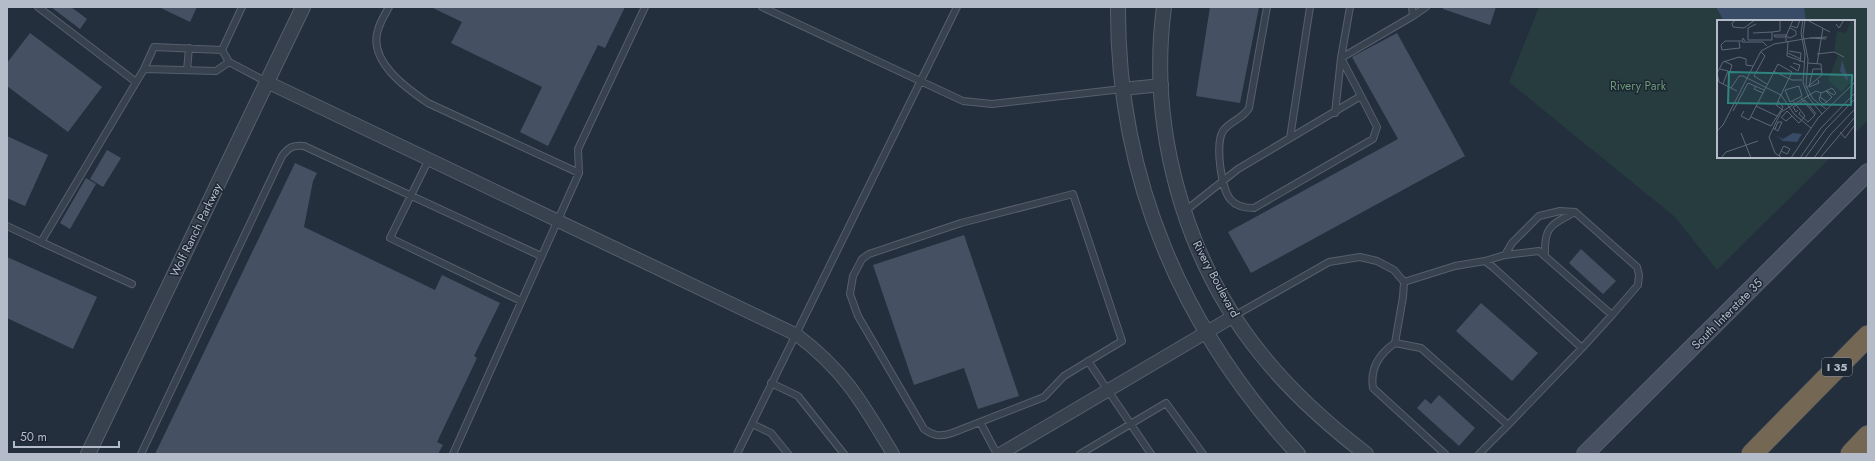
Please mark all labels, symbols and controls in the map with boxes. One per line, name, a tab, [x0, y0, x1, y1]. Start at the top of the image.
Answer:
inset map	[1717, 20, 1855, 158]
park label: Rivery Park	[1610, 77, 1667, 95]
street label: Wolf Ranch Parkway	[165, 179, 227, 280]
street label: Rivery Boulevard	[1188, 237, 1244, 321]
street label: South Interstate 35	[1687, 274, 1767, 354]
road number: I 35	[1822, 358, 1852, 376]
scale bar	[14, 423, 119, 449]
text: 50 m	[20, 428, 47, 446]

